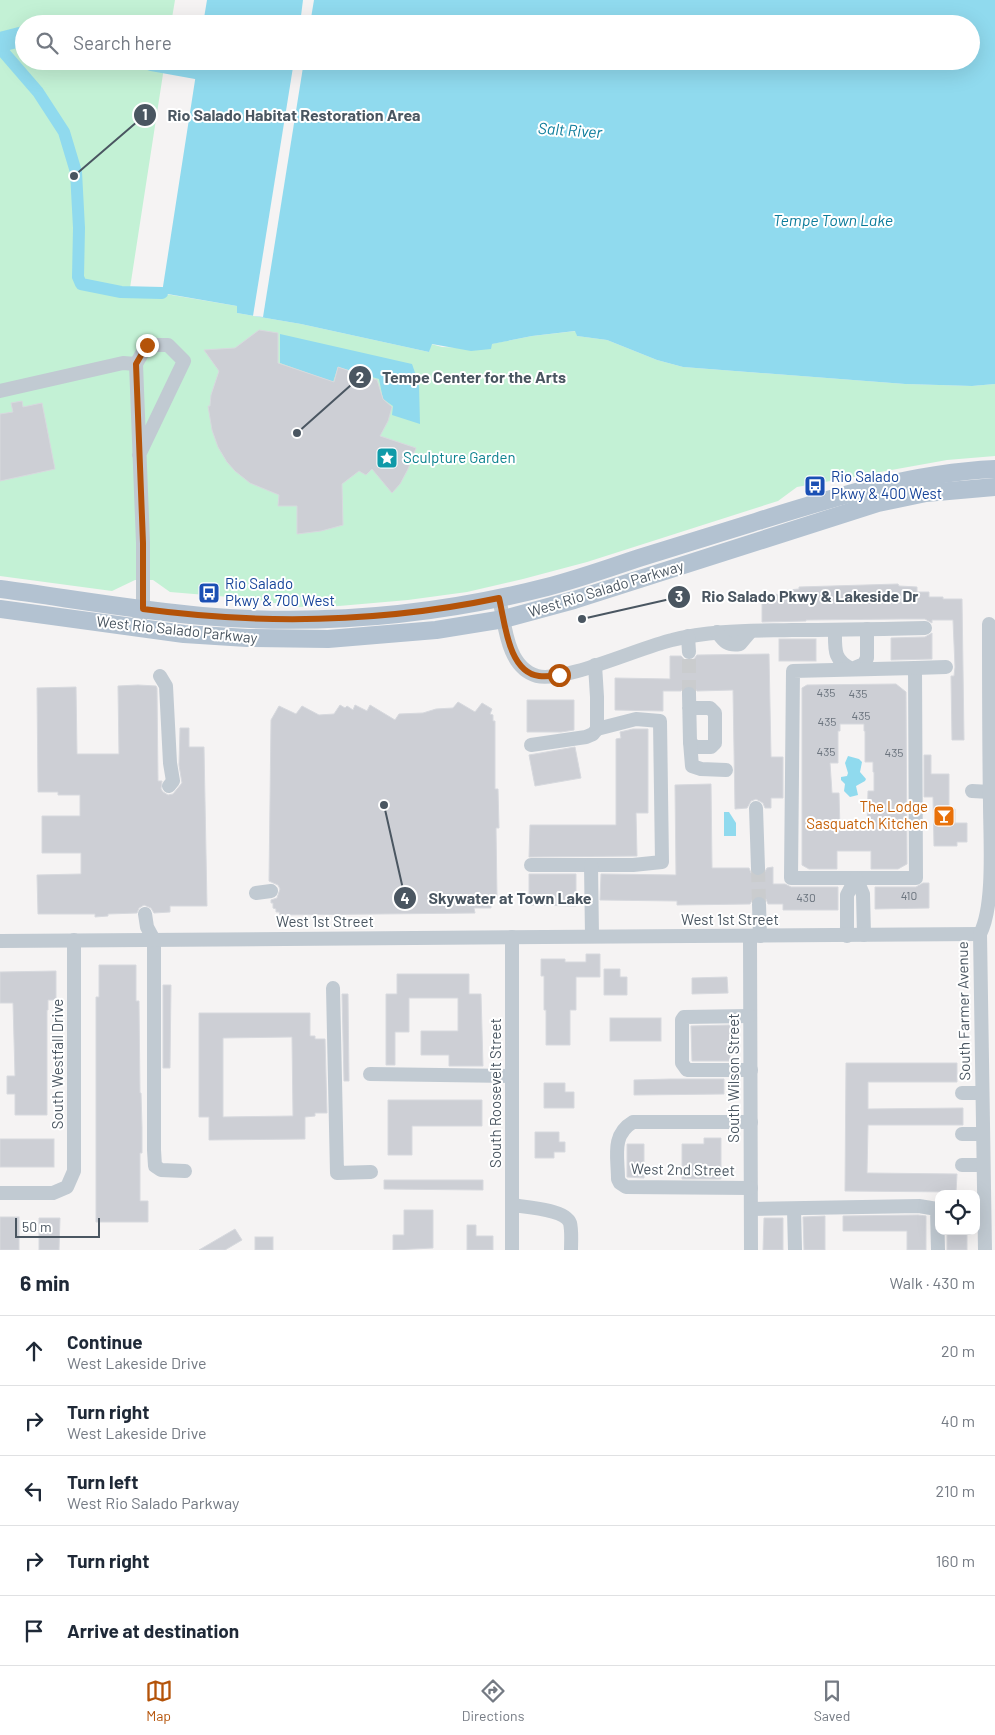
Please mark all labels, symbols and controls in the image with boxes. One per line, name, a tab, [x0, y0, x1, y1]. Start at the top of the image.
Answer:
search box	[15, 15, 980, 70]
icon: search	[33, 29, 61, 57]
text: Search here	[73, 31, 172, 54]
callout: Rio Salado Habitat Restoration Area	[132, 100, 430, 131]
text: 1	[142, 105, 148, 123]
text: Rio Salado Habitat Restoration Area	[168, 105, 421, 124]
water label: Salt River	[537, 118, 604, 141]
water label: Tempe Town Lake	[773, 210, 893, 229]
route end	[136, 334, 159, 357]
callout: Tempe Center for the Arts	[347, 362, 576, 393]
text: Tempe Center for the Arts	[382, 367, 566, 386]
text: 2	[356, 368, 364, 386]
place icon: Sculpture Garden	[375, 446, 399, 470]
place label: Sculpture Garden	[403, 448, 516, 466]
place label: Rio Salado Pkwy & 400 West	[831, 467, 942, 502]
bus stop icon: Rio Salado Pkwy & 400 West	[803, 474, 827, 498]
street label: West Rio Salado Parkway	[526, 556, 686, 620]
place label: Rio Salado Pkwy & 700 West	[225, 574, 335, 609]
bus stop icon: Rio Salado Pkwy & 700 West	[197, 581, 221, 605]
callout: Rio Salado Pkwy & Lakeside Dr	[667, 581, 929, 612]
text: Rio Salado Pkwy & Lakeside Dr	[702, 586, 918, 605]
text: 3	[675, 587, 683, 605]
street label: West Rio Salado Parkway	[96, 612, 258, 646]
route start	[548, 664, 571, 687]
house number: 435	[817, 685, 835, 699]
house number: 435	[849, 686, 867, 700]
house number: 435	[852, 708, 870, 722]
house number: 435	[818, 714, 836, 728]
house number: 435	[817, 744, 835, 758]
house number: 435	[885, 745, 903, 759]
place label: The Lodge Sasquatch Kitchen	[806, 797, 928, 832]
bar icon: The Lodge Sasquatch Kitchen	[932, 804, 956, 828]
callout: Skywater at Town Lake	[393, 883, 601, 914]
text: Skywater at Town Lake	[428, 888, 592, 907]
house number: 410	[901, 888, 917, 902]
text: 4	[400, 889, 410, 907]
house number: 430	[796, 890, 816, 904]
street label: West 1st Street	[681, 910, 779, 928]
street label: West 1st Street	[276, 912, 374, 930]
street label: South Farmer Avenue	[953, 941, 973, 1081]
street label: South Westfall Drive	[48, 999, 66, 1129]
street label: South Wilson Street	[724, 1013, 742, 1143]
street label: South Roosevelt Street	[486, 1018, 504, 1168]
street label: West 2nd Street	[631, 1159, 735, 1179]
map controls	[935, 1190, 980, 1235]
button: locate	[935, 1190, 980, 1235]
scale bar	[15, 1215, 100, 1238]
text: 50 m	[22, 1218, 51, 1235]
text: 6 min	[20, 1270, 70, 1295]
text: Walk · 430 m	[890, 1273, 975, 1292]
text: Continue	[67, 1330, 143, 1353]
icon: ahead	[20, 1337, 48, 1365]
text: 20 m	[941, 1341, 975, 1360]
text: West Lakeside Drive	[67, 1353, 207, 1372]
text: Turn right	[67, 1400, 149, 1423]
icon: right	[20, 1407, 48, 1435]
text: 40 m	[941, 1411, 975, 1430]
text: West Lakeside Drive	[67, 1423, 207, 1442]
text: Turn left	[67, 1470, 138, 1493]
icon: left	[20, 1477, 48, 1505]
text: 210 m	[936, 1481, 975, 1500]
text: West Rio Salado Parkway	[67, 1493, 239, 1512]
icon: right	[20, 1547, 48, 1575]
text: Turn right	[67, 1549, 149, 1572]
text: 160 m	[936, 1551, 975, 1570]
icon: arrive	[20, 1617, 48, 1645]
text: Arrive at destination	[67, 1619, 239, 1642]
tab: Map	[145, 1677, 173, 1724]
tab: Directions	[462, 1677, 524, 1724]
tab: Saved	[814, 1677, 850, 1724]

